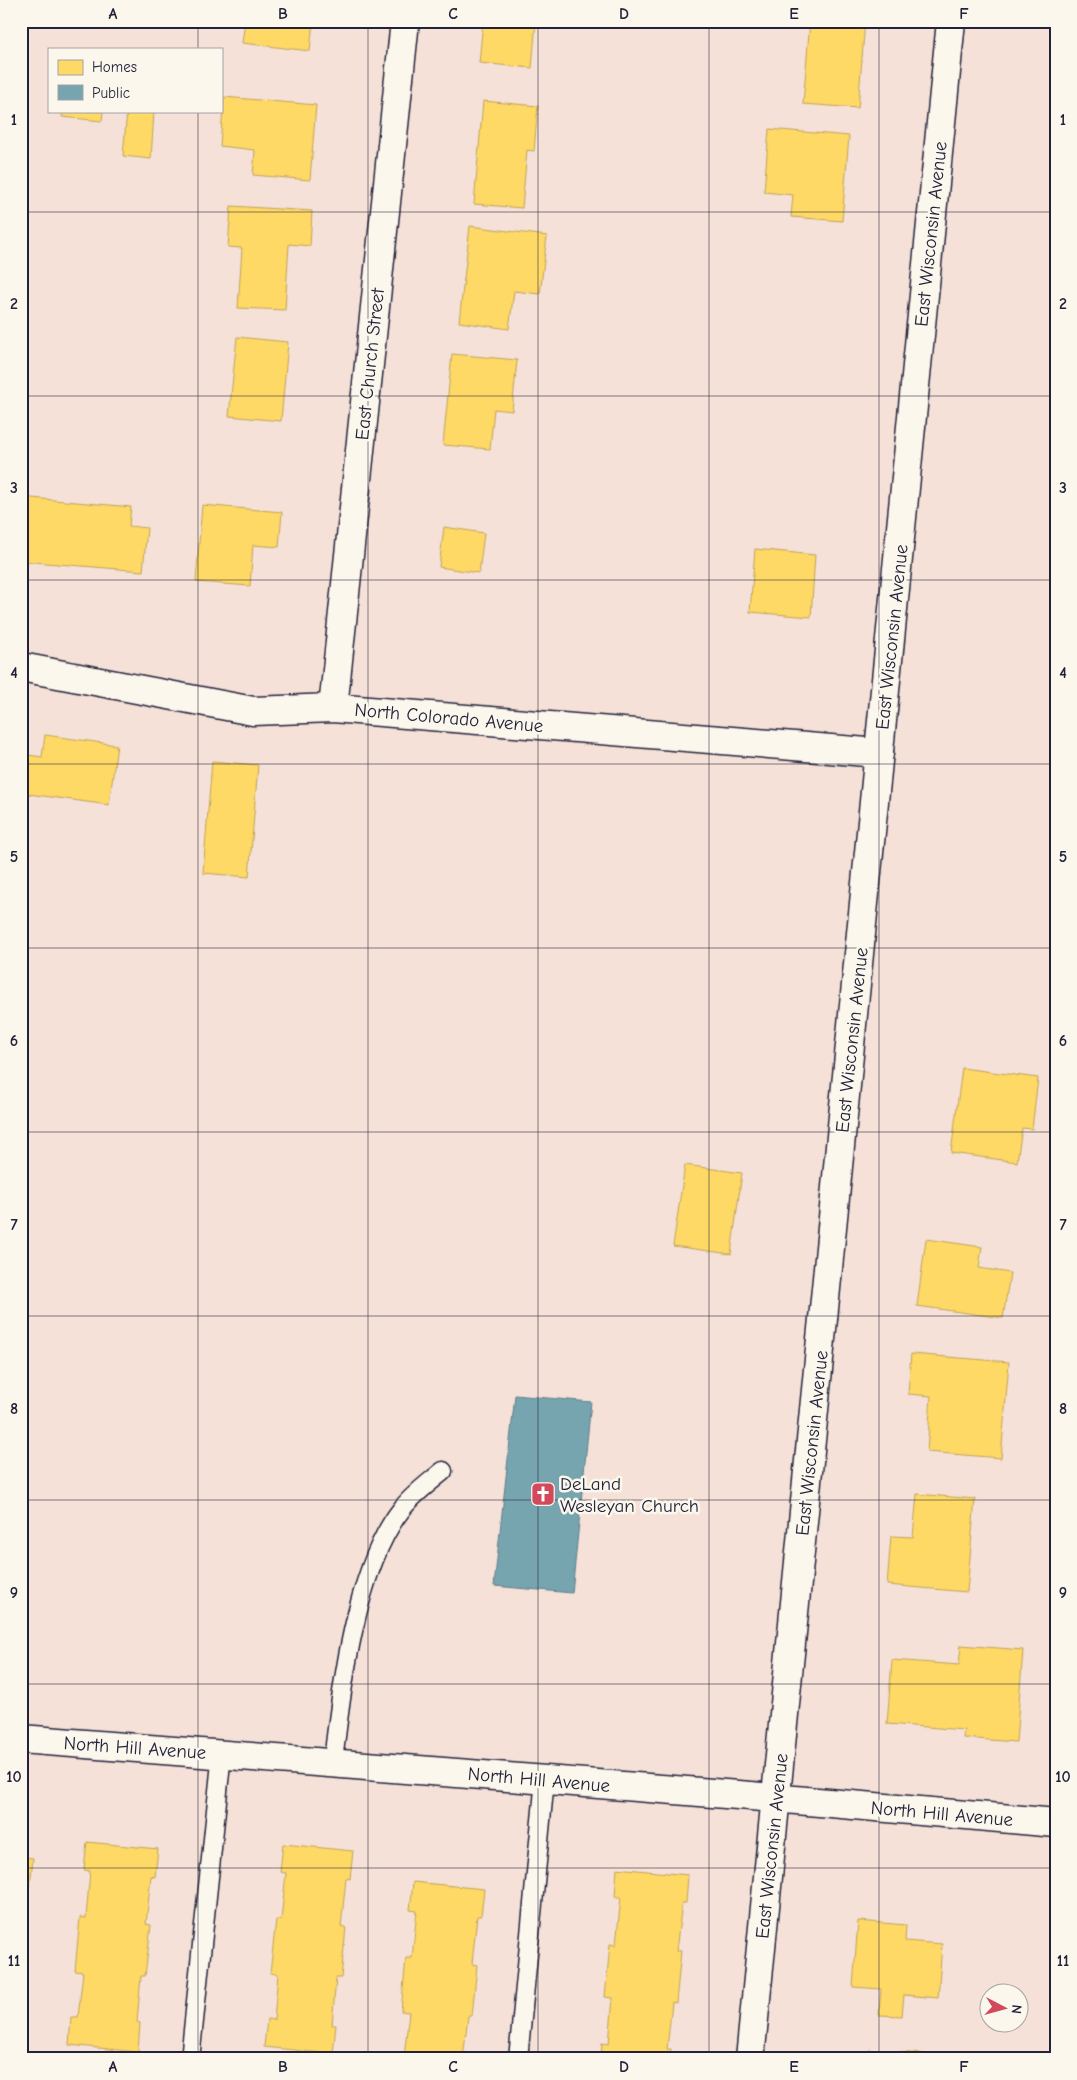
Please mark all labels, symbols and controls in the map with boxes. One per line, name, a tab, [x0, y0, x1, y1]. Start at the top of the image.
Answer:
text: A	[109, 5, 118, 23]
text: B	[278, 5, 288, 23]
text: C	[448, 5, 458, 23]
text: D	[619, 5, 629, 23]
text: E	[789, 5, 799, 23]
text: F	[959, 5, 969, 23]
legend	[48, 48, 222, 112]
text: Homes	[92, 58, 137, 76]
text: Public	[92, 84, 130, 102]
text: 1	[11, 111, 17, 129]
text: 1	[1060, 111, 1066, 129]
street label: East Wisconsin Avenue	[910, 140, 952, 328]
street label: East Church Street	[351, 286, 389, 441]
text: 2	[10, 295, 18, 313]
text: 2	[1059, 295, 1067, 313]
text: 3	[10, 479, 18, 497]
text: 3	[1059, 479, 1067, 497]
street label: East Wisconsin Avenue	[871, 543, 913, 731]
text: 4	[10, 664, 18, 682]
text: 4	[1059, 664, 1067, 682]
street label: North Colorado Avenue	[354, 699, 544, 737]
text: 5	[10, 848, 18, 866]
text: 5	[1059, 848, 1067, 866]
street label: East Wisconsin Avenue	[831, 946, 873, 1134]
text: 6	[10, 1032, 18, 1050]
text: 6	[1059, 1032, 1067, 1050]
text: 7	[10, 1216, 18, 1234]
text: 7	[1059, 1216, 1067, 1234]
street label: East Wisconsin Avenue	[791, 1349, 833, 1537]
text: 8	[10, 1400, 18, 1418]
text: 8	[1059, 1400, 1067, 1418]
place label: DeLand Wesleyan Church	[560, 1473, 699, 1517]
church icon: DeLand Wesleyan Church	[530, 1481, 556, 1507]
text: 9	[10, 1584, 18, 1602]
text: 9	[1059, 1584, 1067, 1602]
street label: North Hill Avenue	[63, 1732, 207, 1764]
street label: East Wisconsin Avenue	[751, 1752, 793, 1940]
street label: North Hill Avenue	[467, 1763, 611, 1797]
text: 10	[6, 1768, 22, 1786]
text: 10	[1055, 1768, 1071, 1786]
street label: North Hill Avenue	[870, 1797, 1014, 1831]
text: 11	[8, 1952, 20, 1970]
text: 11	[1057, 1952, 1069, 1970]
north arrow	[980, 1982, 1030, 2032]
text: N	[1008, 2004, 1025, 2015]
text: A	[109, 2058, 118, 2076]
text: B	[278, 2058, 288, 2076]
text: C	[448, 2058, 458, 2076]
text: D	[619, 2058, 629, 2076]
text: E	[789, 2058, 799, 2076]
text: F	[959, 2058, 969, 2076]

